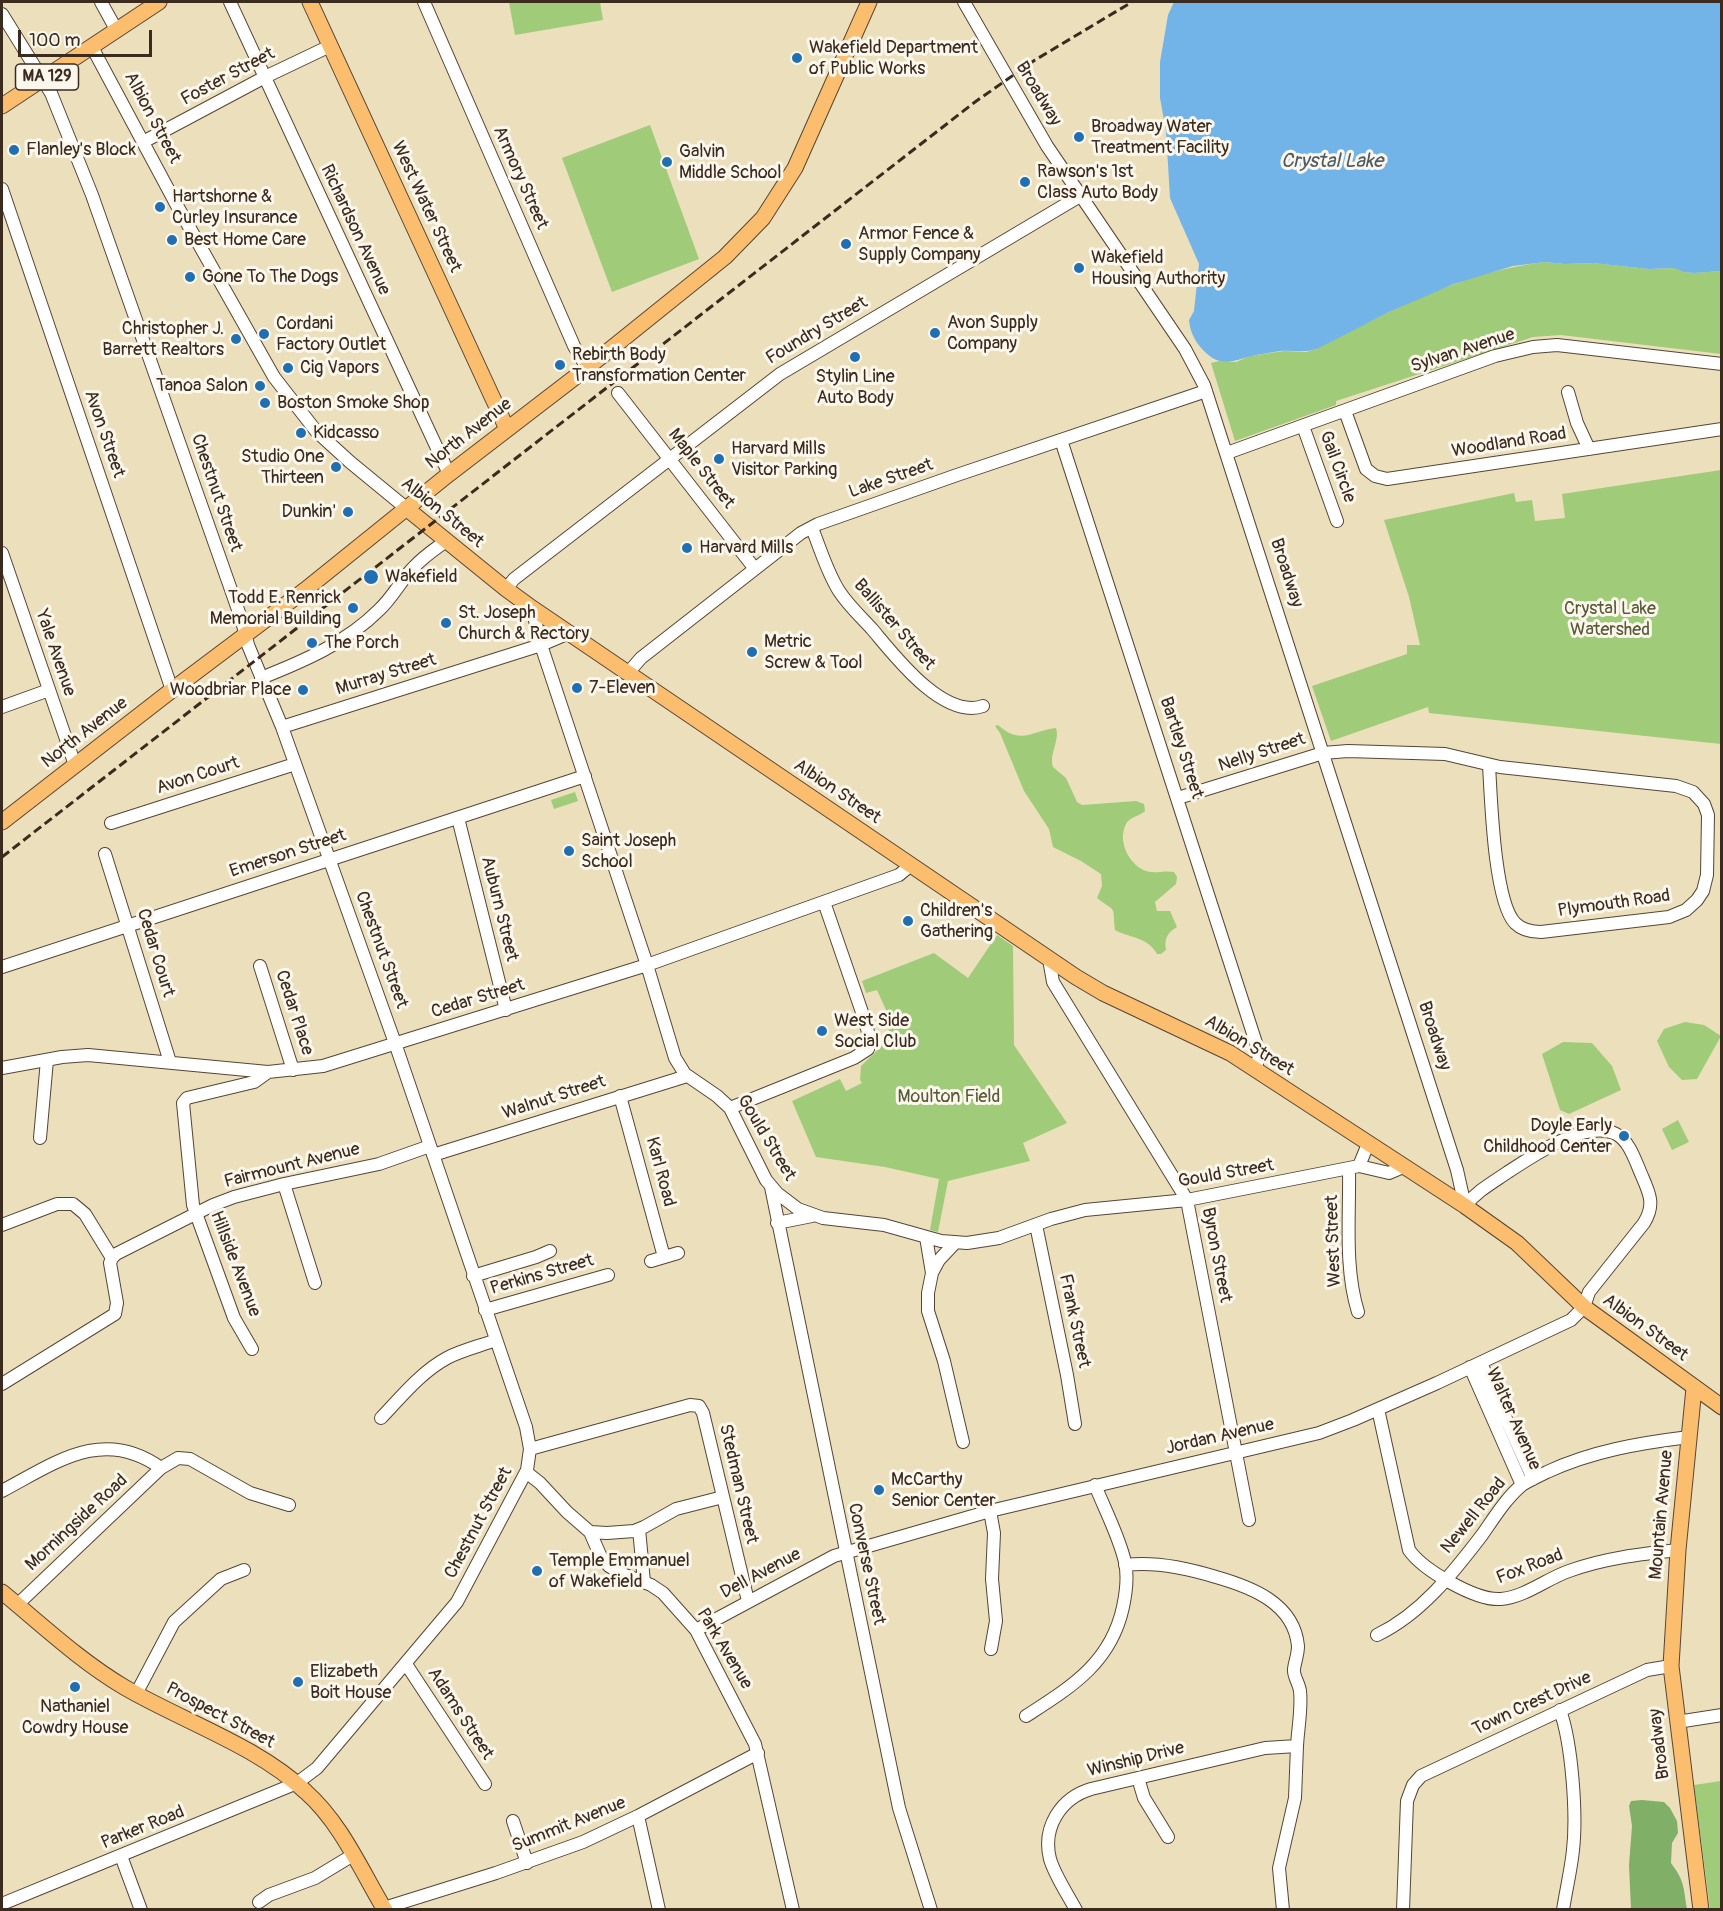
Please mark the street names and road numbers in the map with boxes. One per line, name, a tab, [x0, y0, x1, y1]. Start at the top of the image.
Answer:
street label: Foster Street	[177, 43, 279, 111]
street label: Broadway	[1010, 58, 1066, 130]
road number: MA 129	[15, 64, 78, 90]
street label: Albion Street	[119, 69, 185, 167]
street label: Armory Street	[488, 123, 552, 233]
street label: West Water Street	[386, 138, 466, 276]
street label: Richardson Avenue	[315, 161, 395, 299]
street label: Foundry Street	[762, 292, 872, 370]
street label: Sylvan Avenue	[1408, 324, 1518, 378]
street label: Avon Street	[79, 387, 129, 481]
street label: North Avenue	[422, 394, 516, 474]
street label: Woodland Road	[1450, 423, 1568, 463]
street label: Maple Street	[663, 425, 739, 513]
street label: Gail Circle	[1314, 428, 1360, 506]
street label: Chestnut Street	[186, 431, 246, 555]
street label: Lake Street	[846, 455, 936, 503]
street label: Albion Street	[396, 473, 488, 553]
street label: Broadway	[1265, 536, 1307, 610]
street label: Ballister Street	[849, 575, 939, 675]
street label: Yale Avenue	[30, 607, 80, 699]
street label: Murray Street	[333, 650, 439, 700]
street label: North Avenue	[38, 693, 132, 773]
street label: Bartley Street	[1154, 694, 1208, 802]
street label: Nelly Street	[1216, 729, 1308, 777]
street label: Avon Court	[154, 752, 242, 800]
street label: Albion Street	[789, 755, 885, 829]
street label: Emerson Street	[227, 825, 349, 883]
street label: Auburn Street	[476, 854, 522, 964]
street label: Plymouth Road	[1556, 885, 1672, 923]
street label: Chestnut Street	[350, 889, 412, 1011]
street label: Cedar Court	[131, 906, 179, 1000]
street label: Cedar Place	[270, 968, 318, 1058]
street label: Cedar Street	[429, 975, 527, 1023]
street label: Broadway	[1413, 999, 1455, 1073]
street label: Albion Street	[1200, 1011, 1298, 1081]
street label: Walnut Street	[500, 1071, 608, 1125]
street label: Gould Street	[732, 1091, 800, 1185]
street label: Karl Road	[640, 1135, 680, 1209]
street label: Fairmount Avenue	[222, 1139, 362, 1193]
street label: Gould Street	[1177, 1155, 1275, 1193]
street label: West Street	[1322, 1195, 1346, 1287]
street label: Byron Street	[1196, 1206, 1236, 1304]
street label: Hillside Avenue	[205, 1208, 265, 1320]
street label: Perkins Street	[488, 1250, 596, 1300]
street label: Frank Street	[1054, 1272, 1094, 1370]
street label: Albion Street	[1598, 1290, 1692, 1366]
street label: Walter Avenue	[1481, 1364, 1545, 1474]
street label: Jordan Avenue	[1164, 1414, 1276, 1460]
street label: Stedman Street	[714, 1422, 762, 1546]
street label: Mountain Avenue	[1646, 1449, 1678, 1581]
street label: Chestnut Street	[441, 1464, 517, 1582]
street label: Morningside Road	[21, 1470, 133, 1576]
street label: Newell Road	[1437, 1474, 1511, 1558]
street label: Converse Street	[843, 1501, 889, 1627]
street label: Dell Avenue	[717, 1544, 805, 1604]
street label: Fox Road	[1494, 1544, 1566, 1590]
street label: Park Avenue	[691, 1605, 757, 1693]
street label: Adams Street	[422, 1664, 498, 1764]
street label: Town Crest Drive	[1469, 1667, 1595, 1741]
street label: Prospect Street	[162, 1678, 278, 1754]
street label: Broadway	[1645, 1707, 1675, 1781]
street label: Winship Drive	[1085, 1738, 1187, 1782]
street label: Summit Avenue	[509, 1792, 629, 1858]
street label: Parker Road	[98, 1802, 188, 1854]

